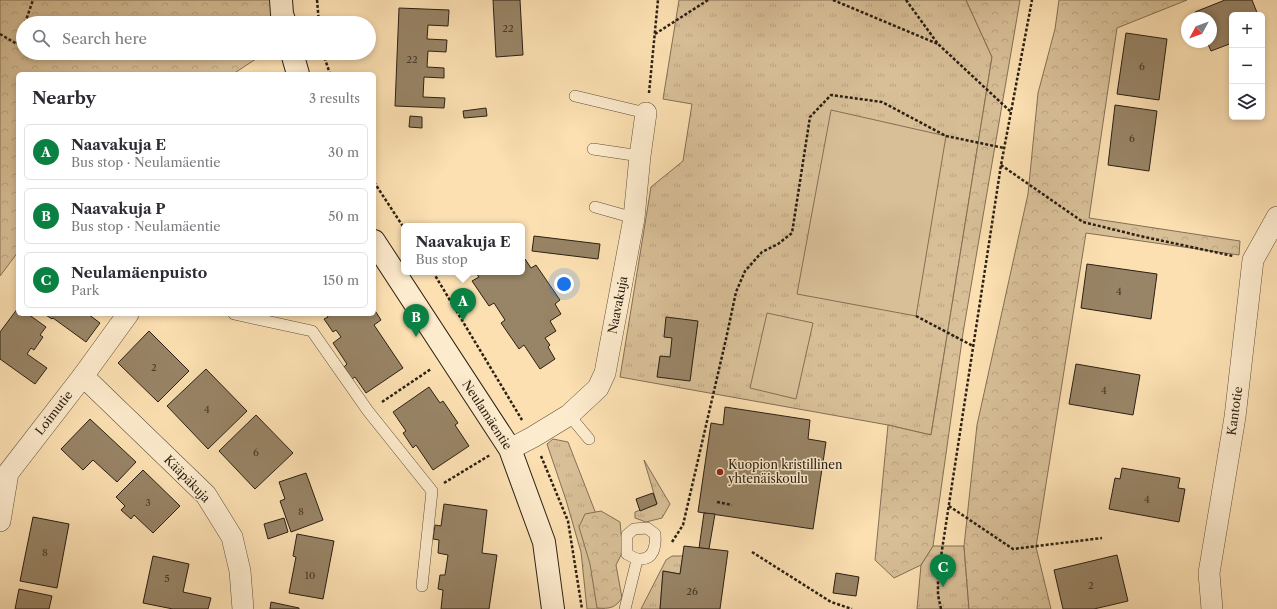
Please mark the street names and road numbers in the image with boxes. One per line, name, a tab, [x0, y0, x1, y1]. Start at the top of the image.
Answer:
street label: Naavakuja	[605, 274, 631, 335]
street label: Neulamäentie	[459, 377, 516, 453]
street label: Kantotie	[1224, 385, 1245, 436]
street label: Loimutie	[32, 387, 76, 438]
street label: Kääpäkuja	[161, 452, 214, 506]

